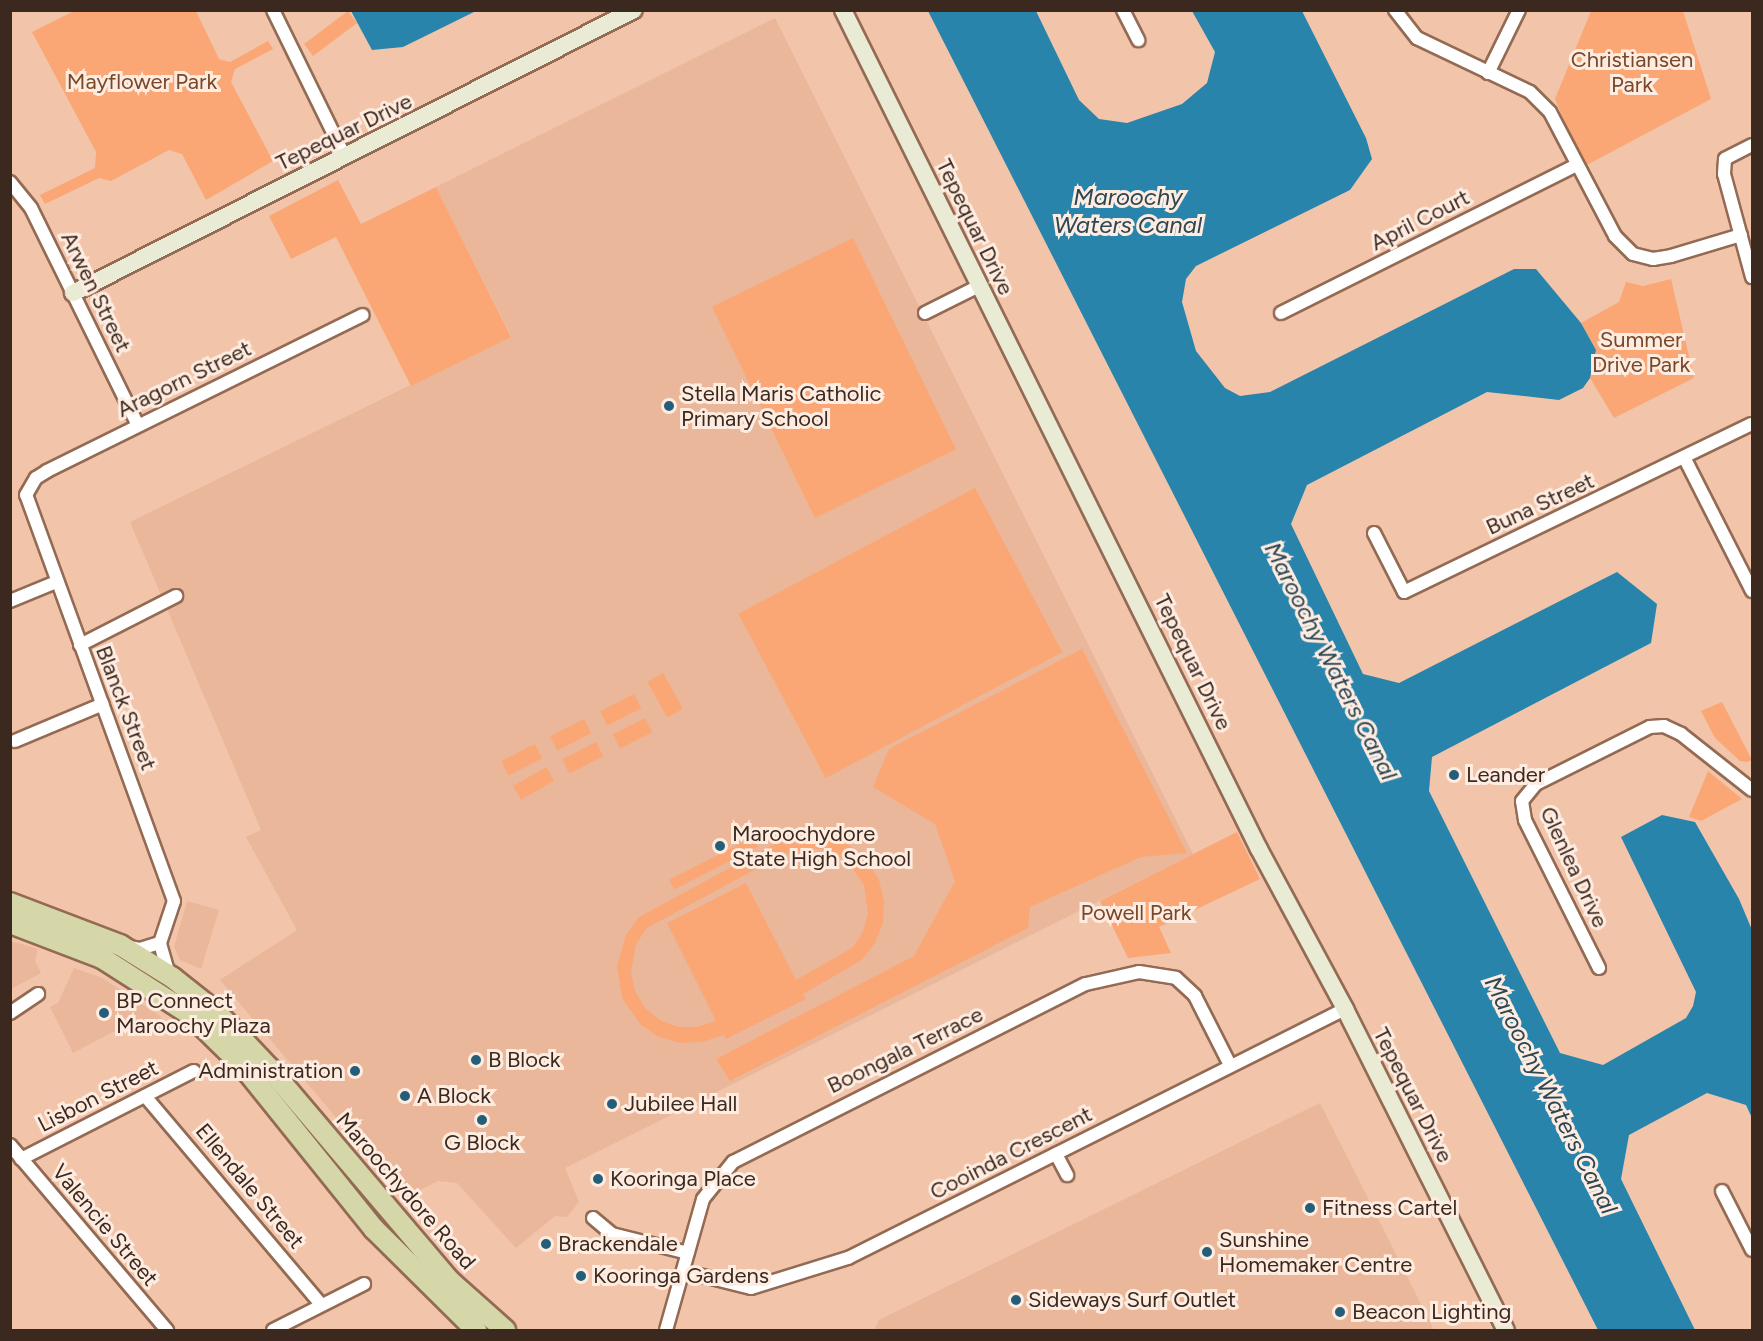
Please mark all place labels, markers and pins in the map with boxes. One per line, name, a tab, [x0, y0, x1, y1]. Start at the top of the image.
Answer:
place label: Stella Maris Catholic Primary School	[681, 380, 881, 432]
marker: Stella Maris Catholic Primary School	[662, 399, 676, 413]
place label: Leander	[1466, 762, 1545, 788]
marker: Leander	[1447, 768, 1461, 782]
place label: Maroochydore State High School	[732, 820, 911, 872]
marker: Maroochydore State High School	[713, 839, 727, 853]
place label: BP Connect Maroochy Plaza	[116, 987, 271, 1038]
marker: BP Connect Maroochy Plaza	[97, 1006, 111, 1020]
place label: B Block	[488, 1047, 560, 1073]
marker: B Block	[469, 1053, 483, 1067]
place label: Administration	[198, 1058, 343, 1084]
marker: Administration	[348, 1064, 362, 1078]
place label: A Block	[417, 1083, 491, 1109]
marker: A Block	[398, 1089, 412, 1103]
place label: Jubilee Hall	[624, 1091, 737, 1117]
marker: Jubilee Hall	[605, 1097, 619, 1111]
marker: G Block	[475, 1113, 489, 1127]
place label: G Block	[444, 1130, 520, 1156]
place label: Kooringa Place	[610, 1166, 756, 1192]
marker: Kooringa Place	[591, 1172, 605, 1186]
place label: Fitness Cartel	[1322, 1195, 1457, 1221]
marker: Fitness Cartel	[1303, 1201, 1317, 1215]
place label: Sunshine Homemaker Centre	[1219, 1226, 1412, 1278]
place label: Brackendale	[558, 1231, 678, 1257]
marker: Brackendale	[539, 1237, 553, 1251]
marker: Sunshine Homemaker Centre	[1200, 1245, 1214, 1259]
place label: Kooringa Gardens	[593, 1263, 769, 1289]
marker: Kooringa Gardens	[574, 1269, 588, 1283]
place label: Sideways Surf Outlet	[1028, 1287, 1236, 1313]
marker: Sideways Surf Outlet	[1009, 1293, 1023, 1307]
place label: Beacon Lighting	[1352, 1299, 1511, 1325]
marker: Beacon Lighting	[1333, 1305, 1347, 1319]

